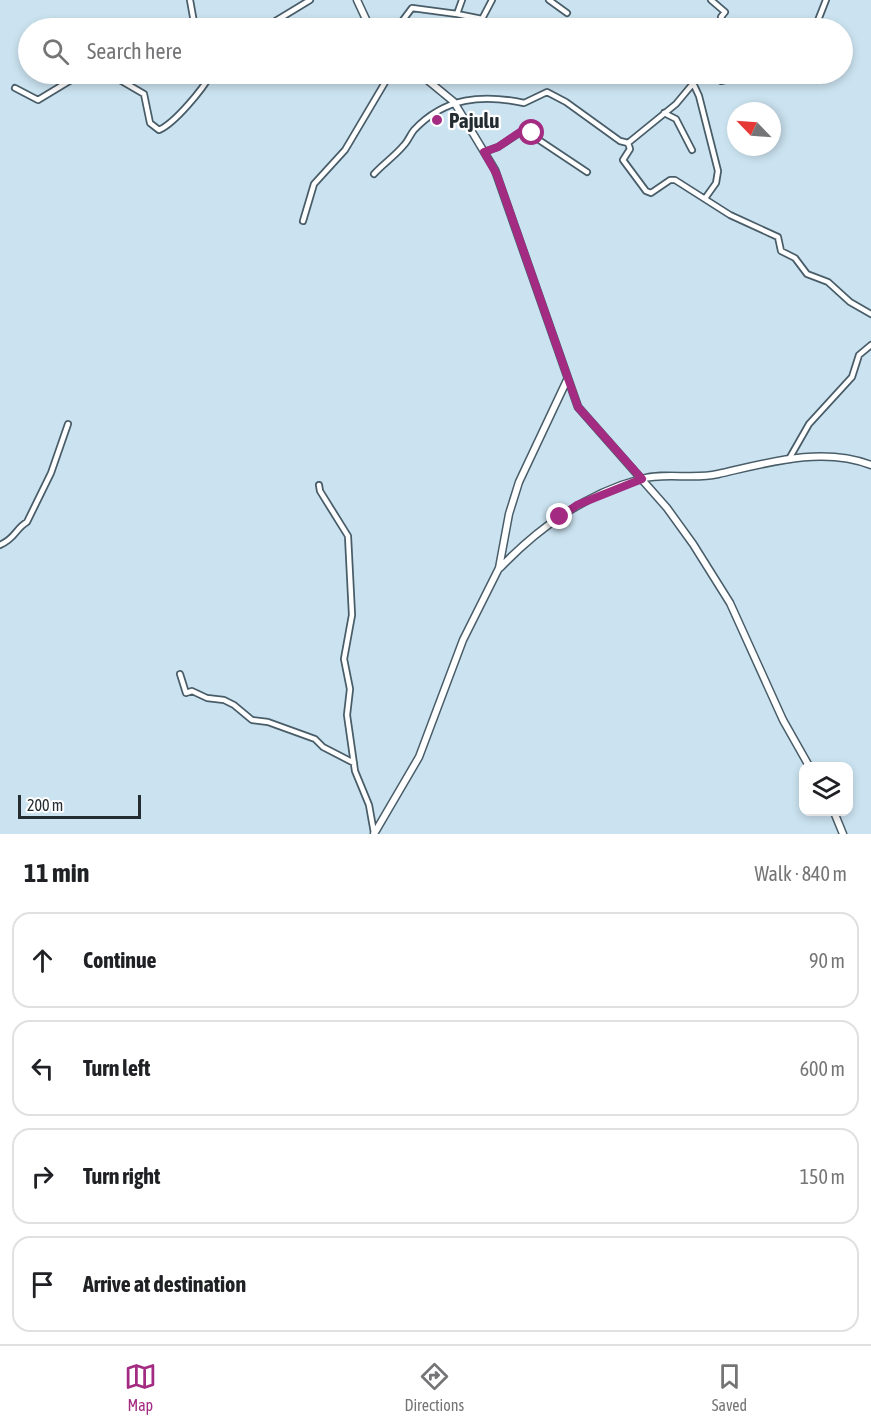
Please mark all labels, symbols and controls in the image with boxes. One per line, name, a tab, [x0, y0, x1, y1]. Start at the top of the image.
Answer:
search box	[18, 18, 853, 84]
icon: search	[39, 35, 72, 68]
text: Search here	[87, 38, 182, 64]
north arrow	[727, 102, 781, 156]
place label: Pajulu	[449, 108, 499, 132]
marker: Pajulu	[430, 113, 444, 127]
route start	[518, 119, 544, 145]
route end	[546, 503, 572, 529]
map controls	[799, 762, 853, 816]
button: layers	[799, 762, 853, 816]
scale bar	[18, 792, 141, 820]
text: 200 m	[27, 796, 63, 814]
text: 11 min	[24, 858, 89, 888]
text: Walk · 840 m	[755, 862, 847, 885]
icon: ahead	[26, 944, 59, 977]
text: Continue	[83, 947, 157, 973]
text: 90 m	[809, 949, 845, 972]
icon: left	[26, 1052, 59, 1085]
text: Turn left	[83, 1055, 150, 1081]
text: 600 m	[800, 1057, 845, 1080]
icon: right	[26, 1160, 59, 1193]
text: Turn right	[83, 1163, 160, 1189]
text: 150 m	[800, 1165, 845, 1188]
icon: arrive	[26, 1268, 59, 1301]
text: Arrive at destination	[83, 1271, 246, 1297]
tab: Map	[124, 1360, 157, 1414]
tab: Directions	[404, 1360, 464, 1414]
tab: Saved	[712, 1360, 747, 1414]

